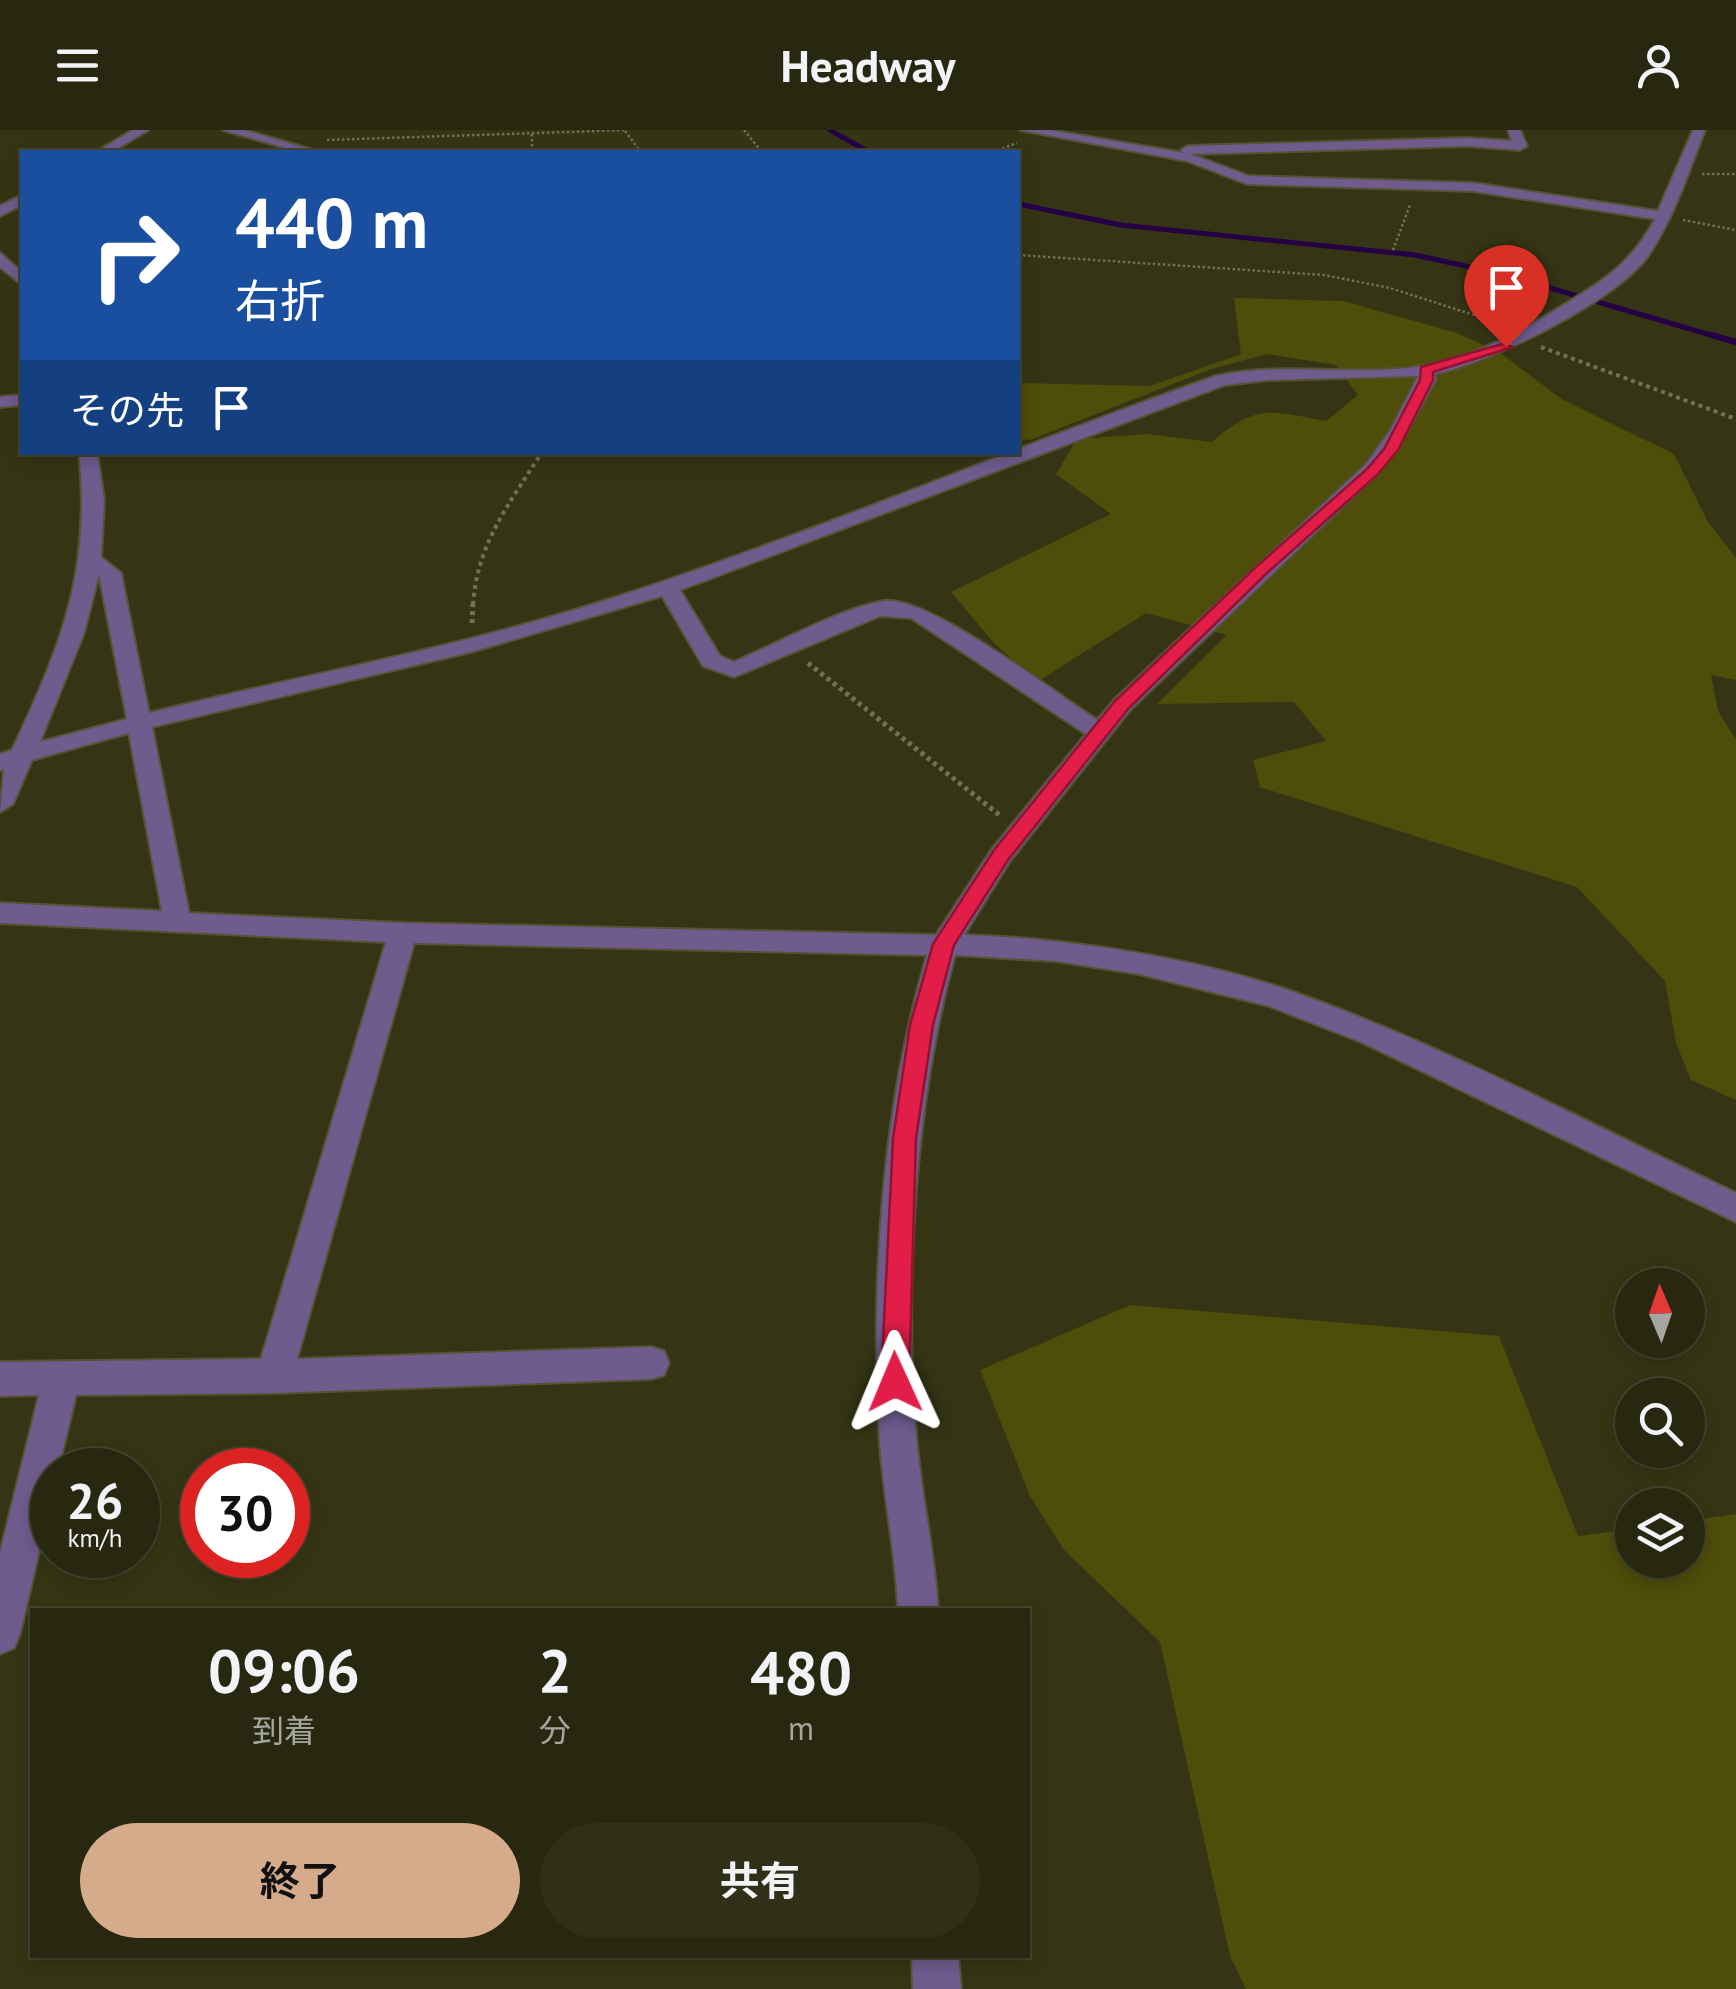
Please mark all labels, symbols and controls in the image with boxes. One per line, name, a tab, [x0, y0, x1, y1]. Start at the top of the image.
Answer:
text: Headway	[780, 36, 956, 94]
icon: menu	[50, 38, 105, 93]
icon: person	[1631, 38, 1686, 93]
text: 440 m	[235, 177, 428, 267]
icon: right	[70, 190, 200, 320]
pin	[1464, 245, 1549, 348]
icon: arrive	[1479, 260, 1534, 315]
text: 右折	[235, 271, 325, 329]
icon: arrive	[204, 380, 259, 435]
text: その先	[70, 385, 184, 434]
north arrow	[1615, 1268, 1705, 1358]
map controls	[1615, 1268, 1705, 1578]
position arrow	[843, 1330, 947, 1434]
button: search	[1615, 1378, 1705, 1468]
speed limit sign: 30	[180, 1448, 310, 1578]
text: 26	[67, 1468, 123, 1533]
button: layers	[1615, 1488, 1705, 1578]
text: km/h	[68, 1522, 122, 1554]
text: 09:06	[208, 1631, 360, 1709]
text: 2	[538, 1631, 572, 1709]
text: 480	[750, 1633, 852, 1711]
text: m	[788, 1707, 814, 1749]
text: 到着	[252, 1709, 316, 1751]
text: 分	[539, 1709, 571, 1751]
button: 終了	[80, 1823, 520, 1938]
button: 共有	[540, 1823, 980, 1938]

